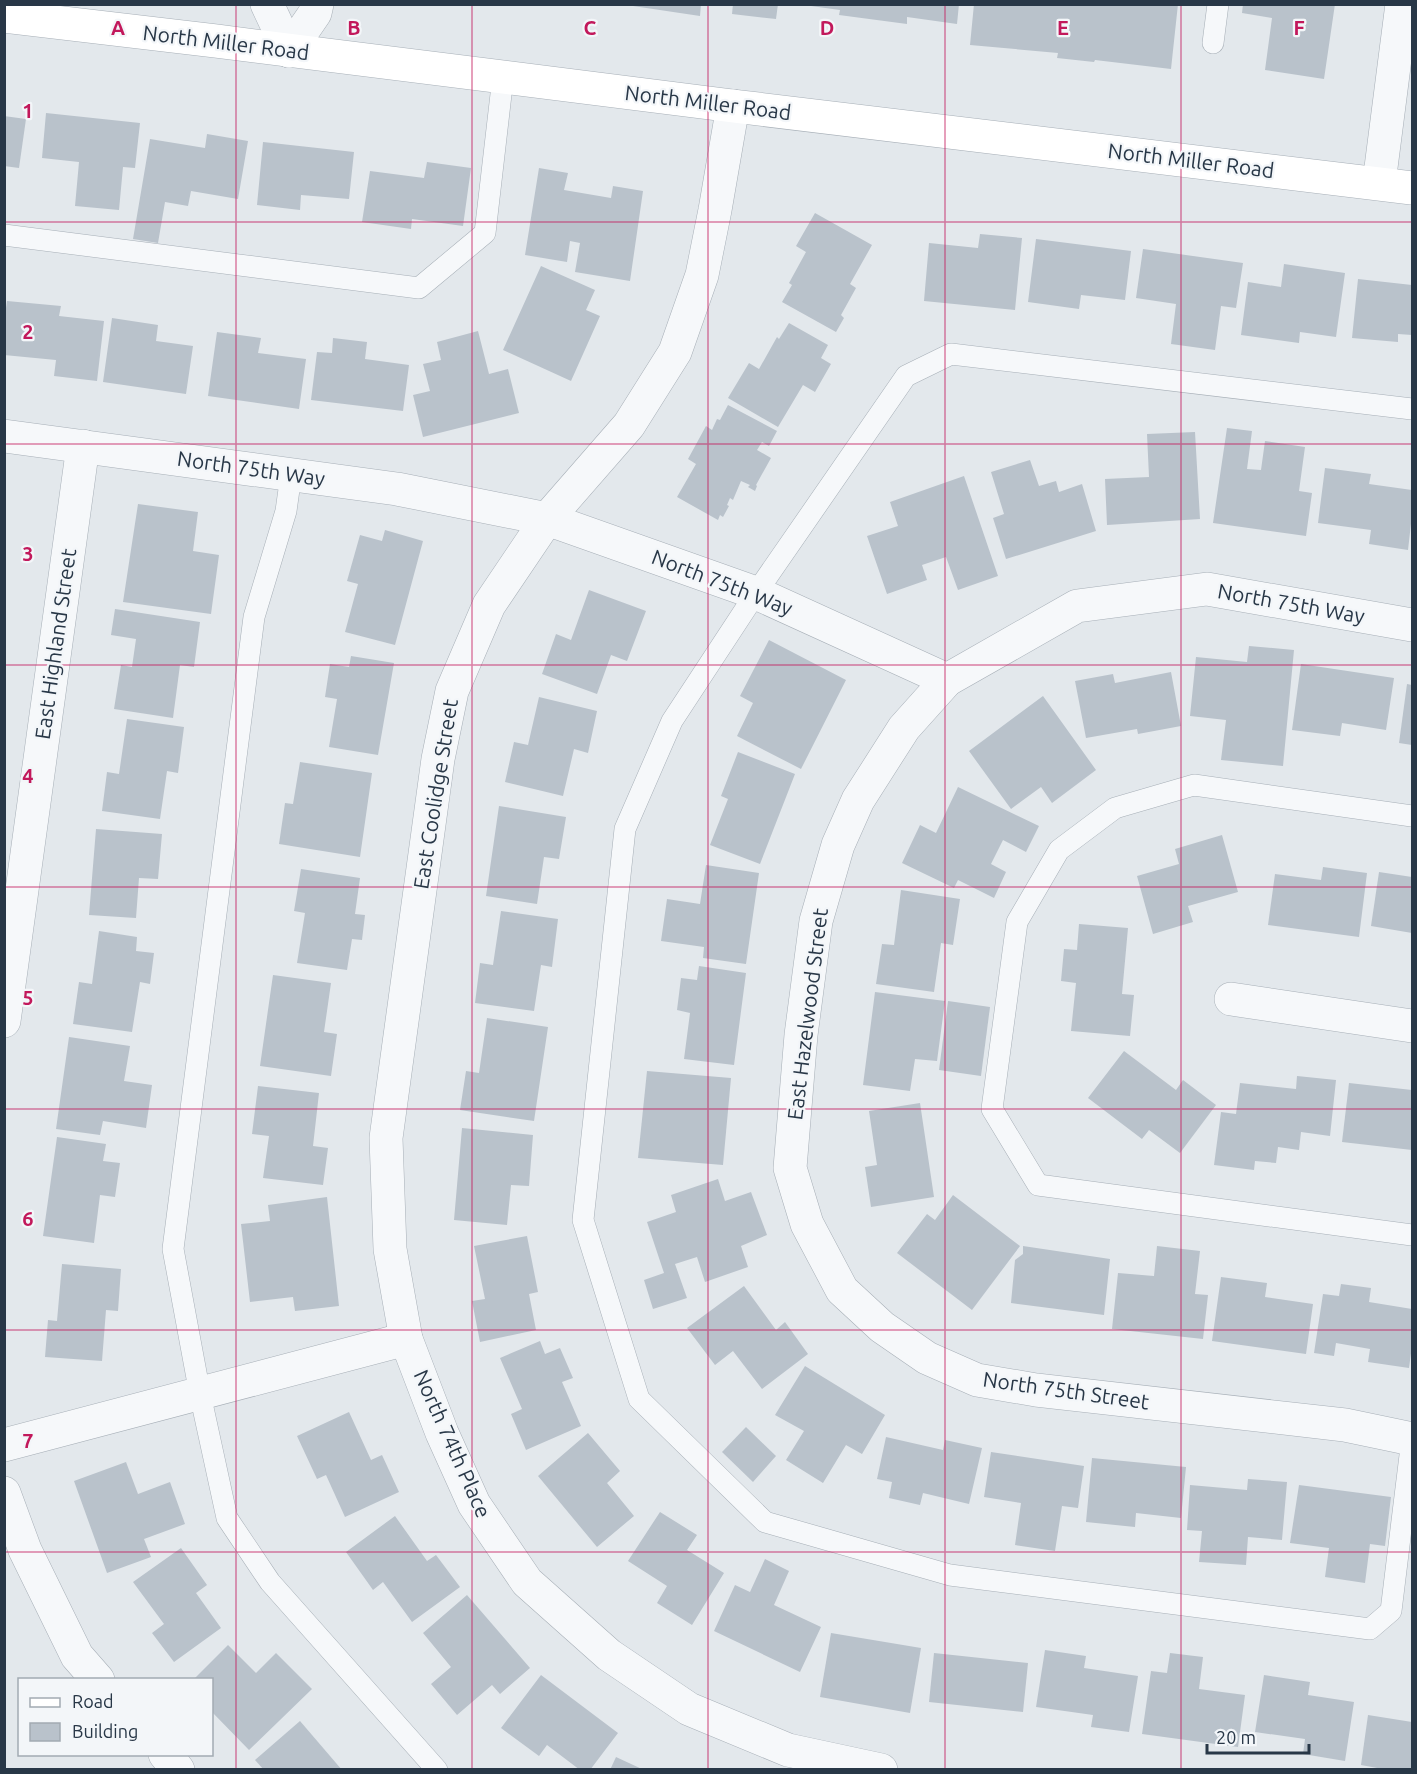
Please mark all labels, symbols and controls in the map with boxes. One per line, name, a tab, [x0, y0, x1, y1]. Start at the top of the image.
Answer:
text: A	[111, 16, 125, 39]
text: B	[347, 16, 361, 39]
text: C	[584, 16, 597, 39]
text: D	[820, 16, 834, 39]
text: E	[1057, 16, 1069, 39]
text: F	[1293, 16, 1305, 39]
street label: North Miller Road	[142, 20, 311, 64]
street label: North Miller Road	[624, 80, 793, 124]
text: 1	[22, 99, 34, 122]
street label: North Miller Road	[1107, 138, 1276, 182]
text: 2	[22, 320, 34, 343]
street label: North 75th Way	[176, 446, 327, 490]
text: 3	[22, 542, 34, 565]
street label: North 75th Way	[649, 544, 796, 620]
street label: East Highland Street	[30, 547, 80, 741]
street label: North 75th Way	[1216, 578, 1367, 628]
street label: East Coolidge Street	[408, 697, 462, 891]
text: 4	[22, 764, 34, 787]
street label: East Hazelwood Street	[782, 907, 832, 1121]
text: 5	[22, 986, 34, 1009]
text: 6	[22, 1207, 34, 1230]
street label: North 74th Place	[410, 1366, 496, 1521]
street label: North 75th Street	[981, 1366, 1151, 1414]
text: 7	[22, 1429, 34, 1452]
legend	[18, 1678, 213, 1756]
text: Road	[72, 1691, 114, 1711]
scale bar	[1207, 1717, 1309, 1755]
text: Building	[72, 1721, 138, 1741]
text: 20 m	[1216, 1727, 1256, 1747]

